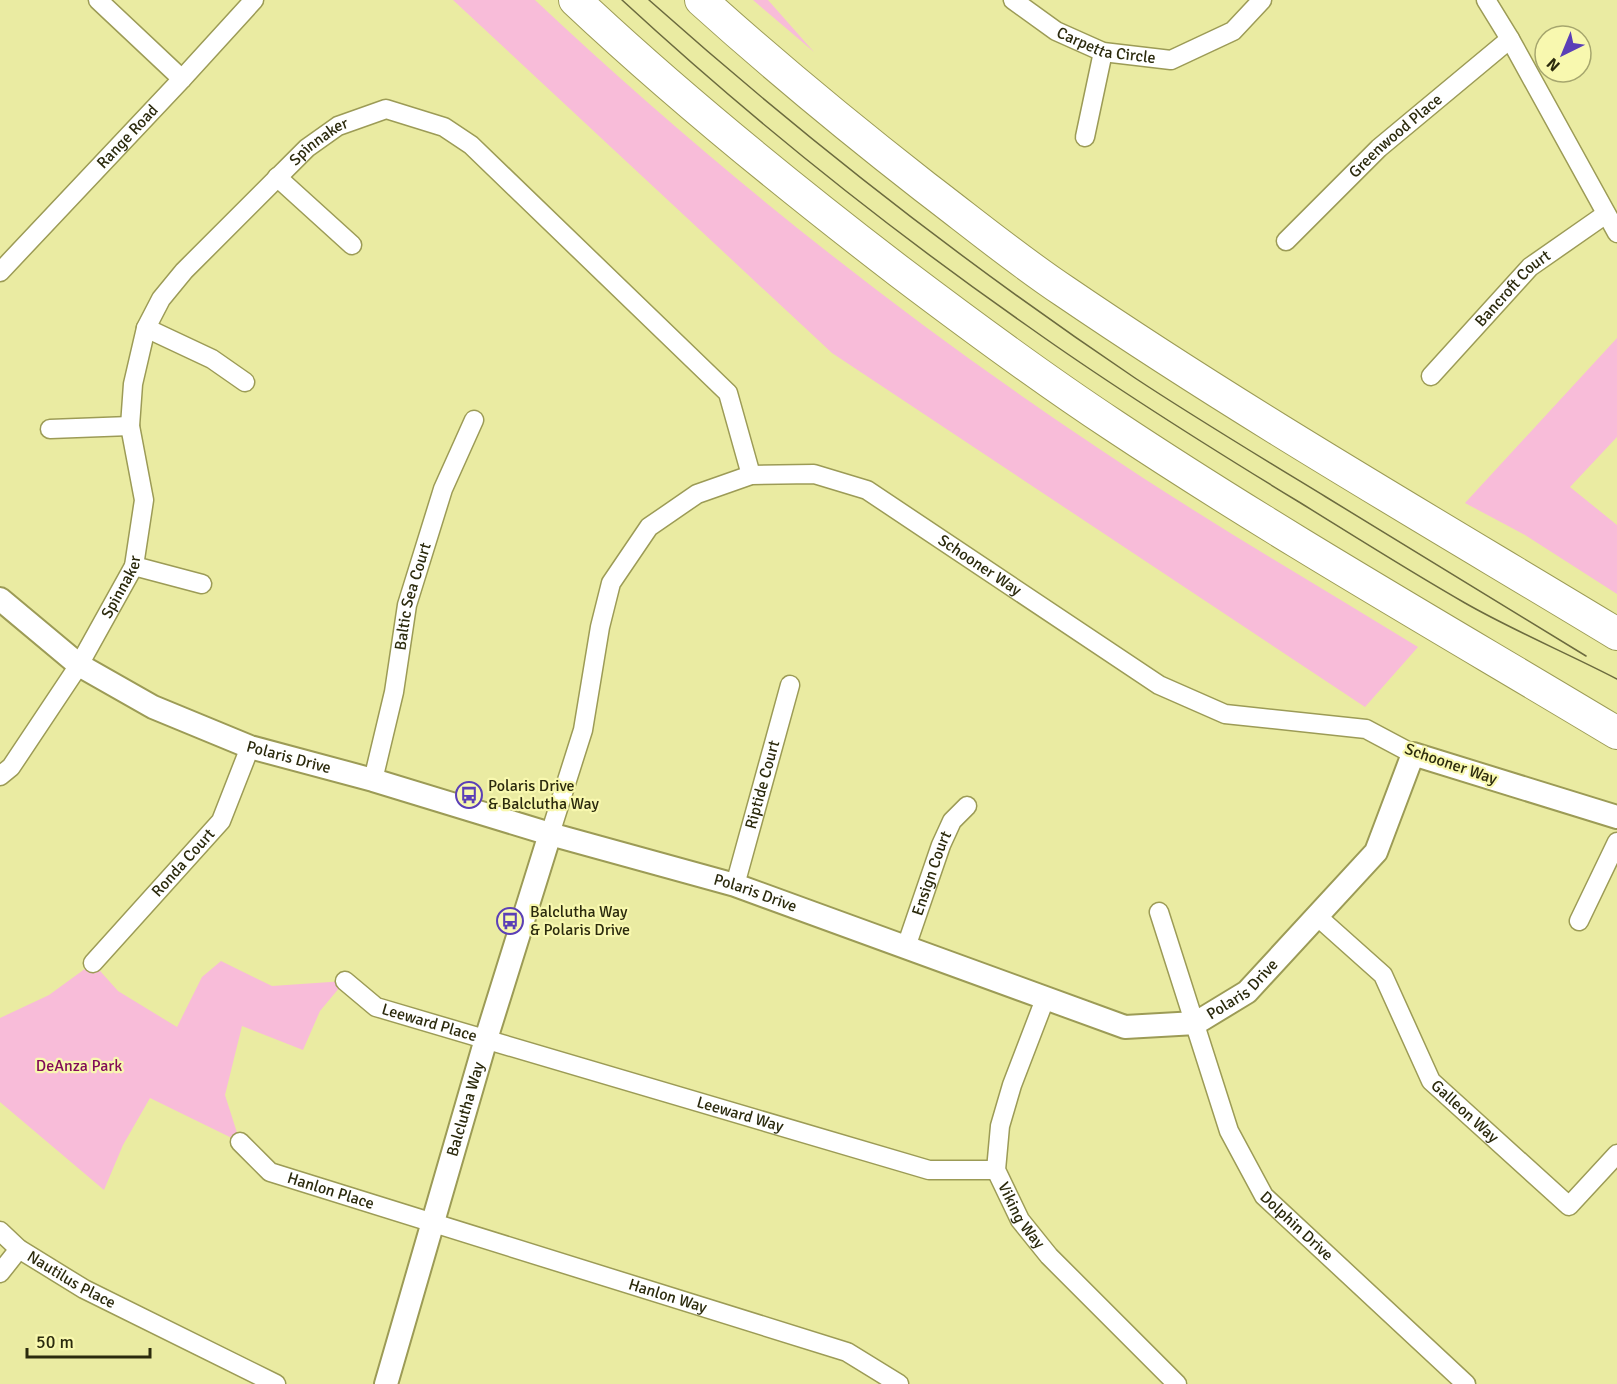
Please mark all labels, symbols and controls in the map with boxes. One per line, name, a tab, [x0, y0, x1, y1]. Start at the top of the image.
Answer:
street label: Carpetta Circle	[1053, 23, 1157, 68]
north arrow	[1533, 24, 1593, 84]
text: N	[1543, 53, 1564, 75]
street label: Greenwood Place	[1345, 90, 1446, 182]
street label: Range Road	[93, 100, 163, 173]
street label: Spinnaker	[285, 113, 351, 170]
street label: Bancroft Court	[1471, 245, 1555, 331]
street label: Schooner Way	[934, 530, 1026, 601]
street label: Baltic Sea Court	[390, 540, 436, 652]
street label: Spinnaker	[97, 554, 145, 622]
street label: Polaris Drive	[244, 736, 333, 778]
street label: Riptide Court	[741, 738, 784, 831]
street label: Schooner Way	[1402, 739, 1500, 789]
place label: Polaris Drive & Balclutha Way	[488, 776, 599, 814]
bus stop icon: Polaris Drive & Balclutha Way	[454, 780, 484, 810]
street label: Ronda Court	[147, 824, 220, 901]
street label: Ensign Court	[908, 827, 956, 918]
street label: Polaris Drive	[712, 870, 800, 917]
place label: Balclutha Way & Polaris Drive	[530, 902, 630, 940]
bus stop icon: Balclutha Way & Polaris Drive	[495, 906, 525, 936]
street label: Polaris Drive	[1203, 955, 1282, 1024]
street label: Leeward Place	[379, 999, 479, 1046]
park label: DeAnza Park	[36, 1056, 122, 1076]
street label: Balclutha Way	[442, 1059, 489, 1159]
street label: Galleon Way	[1427, 1076, 1503, 1148]
street label: Leeward Way	[694, 1092, 786, 1137]
street label: Hanlon Place	[285, 1168, 377, 1214]
street label: Viking Way	[993, 1179, 1049, 1253]
street label: Dolphin Drive	[1256, 1187, 1337, 1265]
street label: Nautilus Place	[23, 1246, 119, 1313]
street label: Hanlon Way	[626, 1274, 710, 1318]
scale bar	[27, 1321, 150, 1359]
text: 50 m	[36, 1331, 74, 1353]

